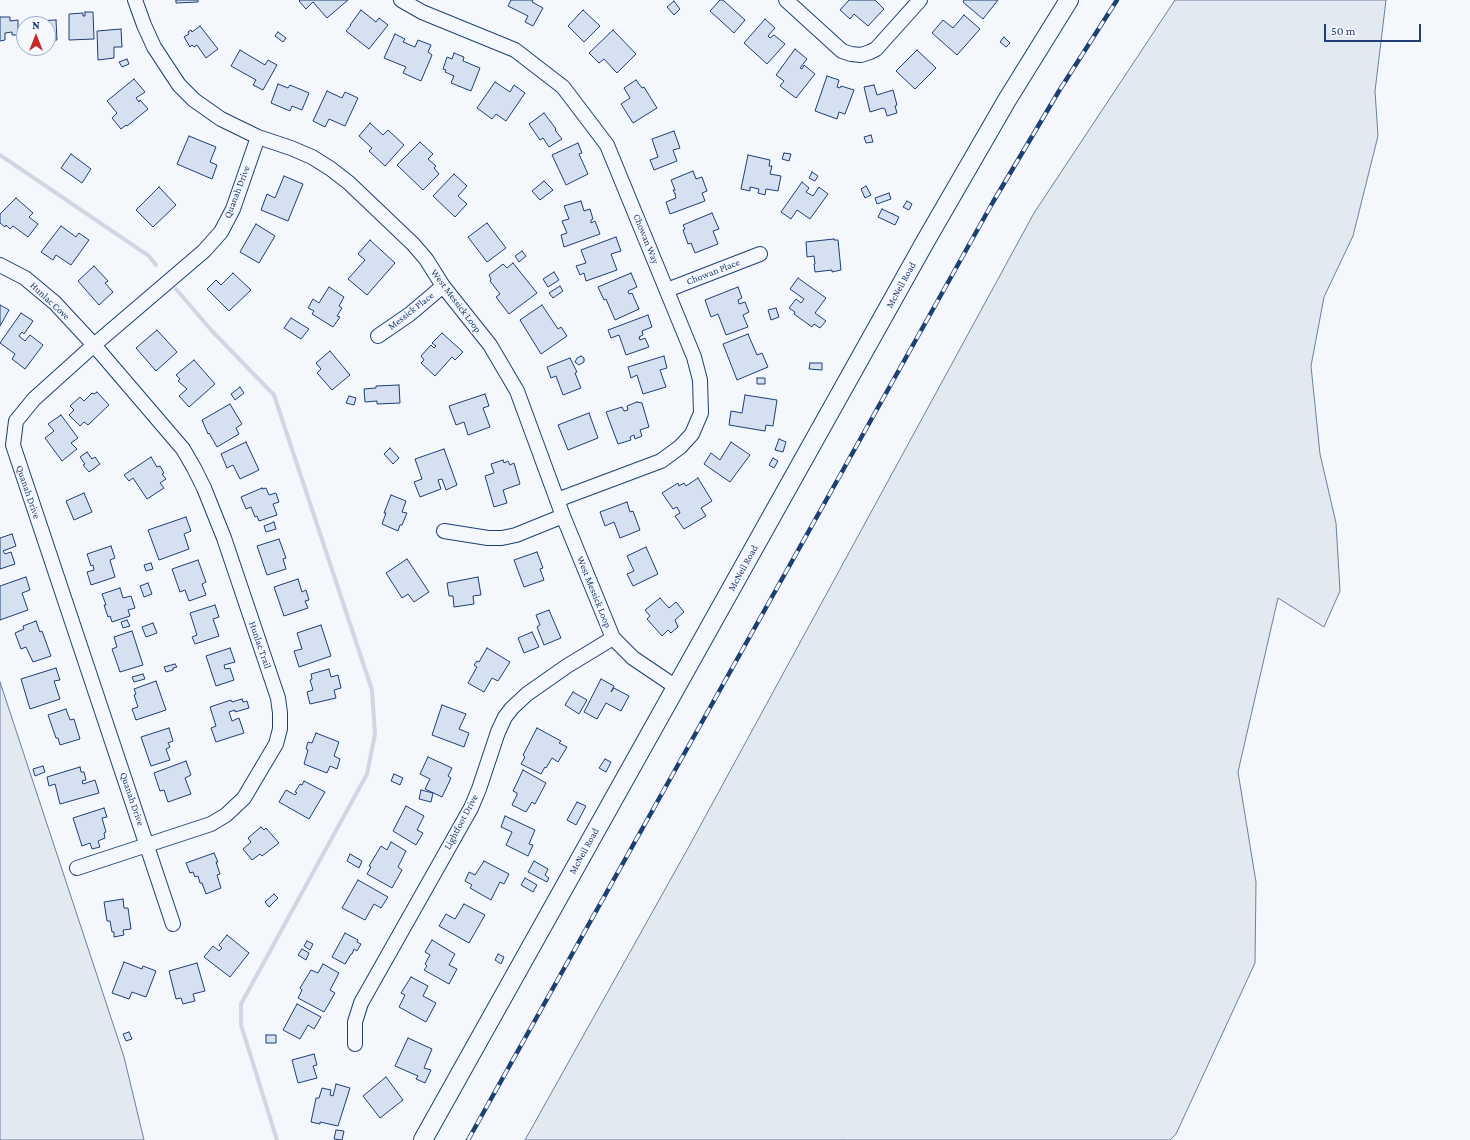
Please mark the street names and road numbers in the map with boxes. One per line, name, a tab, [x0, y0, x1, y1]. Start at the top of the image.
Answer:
street label: Quanah Drive	[221, 164, 253, 220]
street label: Chowan Way	[630, 212, 662, 266]
street label: Chowan Place	[685, 256, 741, 288]
street label: McNeil Road	[883, 260, 919, 310]
street label: West Messick Loop	[428, 267, 484, 335]
street label: Hunlac Cove	[28, 279, 72, 323]
street label: Messick Place	[386, 289, 436, 333]
street label: Quanah Drive	[13, 464, 43, 520]
street label: McNeil Road	[725, 543, 761, 593]
street label: West Messick Loop	[574, 554, 614, 630]
street label: Hunlac Trail	[246, 620, 274, 670]
street label: Quanah Drive	[117, 771, 147, 827]
street label: Lightfoot Drive	[441, 792, 481, 852]
street label: McNeil Road	[566, 826, 602, 876]

